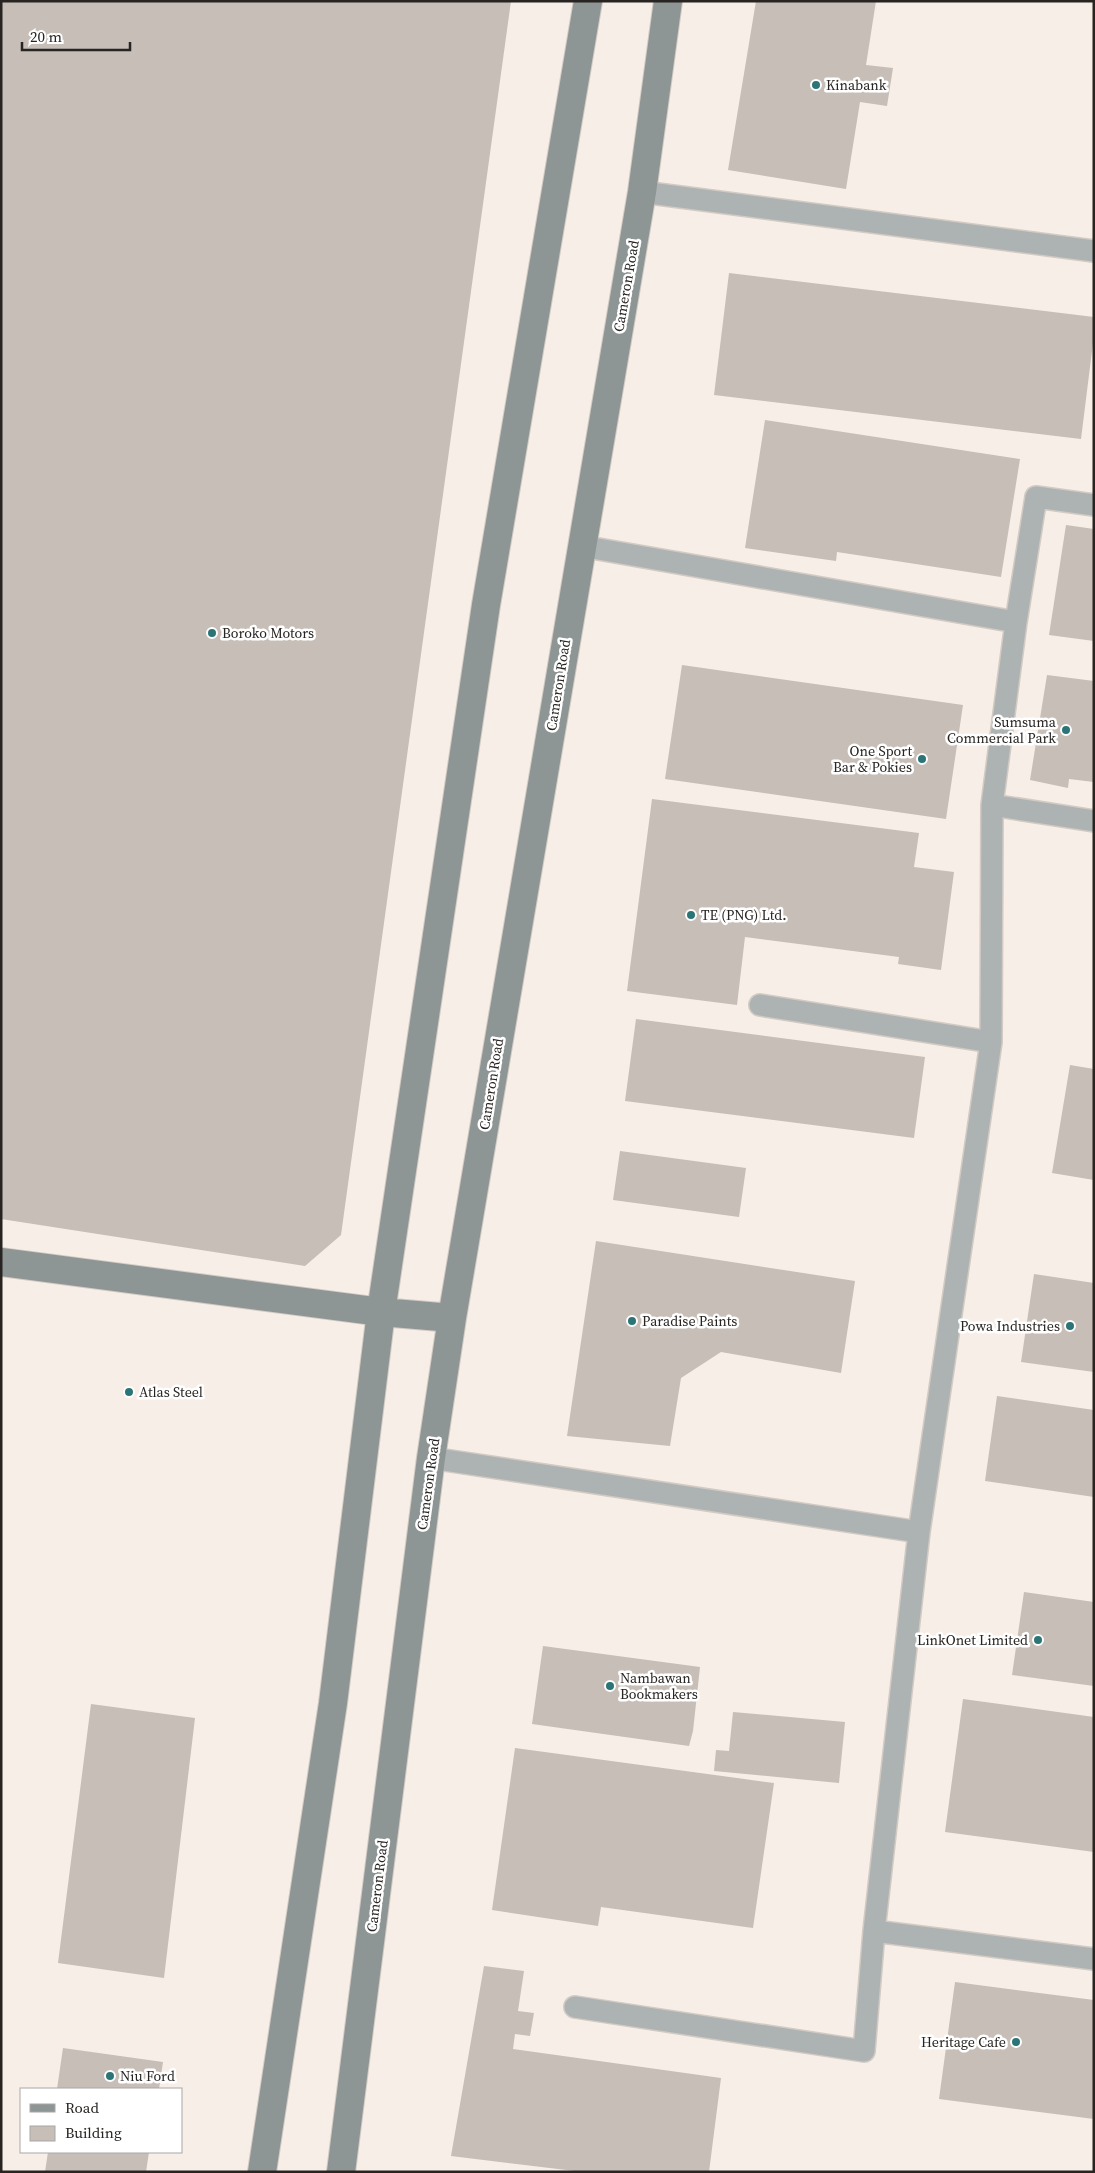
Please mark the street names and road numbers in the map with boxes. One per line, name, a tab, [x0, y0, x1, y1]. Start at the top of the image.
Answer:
street label: Cameron Road	[608, 239, 644, 333]
street label: Cameron Road	[541, 638, 575, 732]
street label: Cameron Road	[474, 1037, 508, 1131]
street label: Cameron Road	[412, 1437, 444, 1531]
street label: Cameron Road	[361, 1839, 393, 1933]

